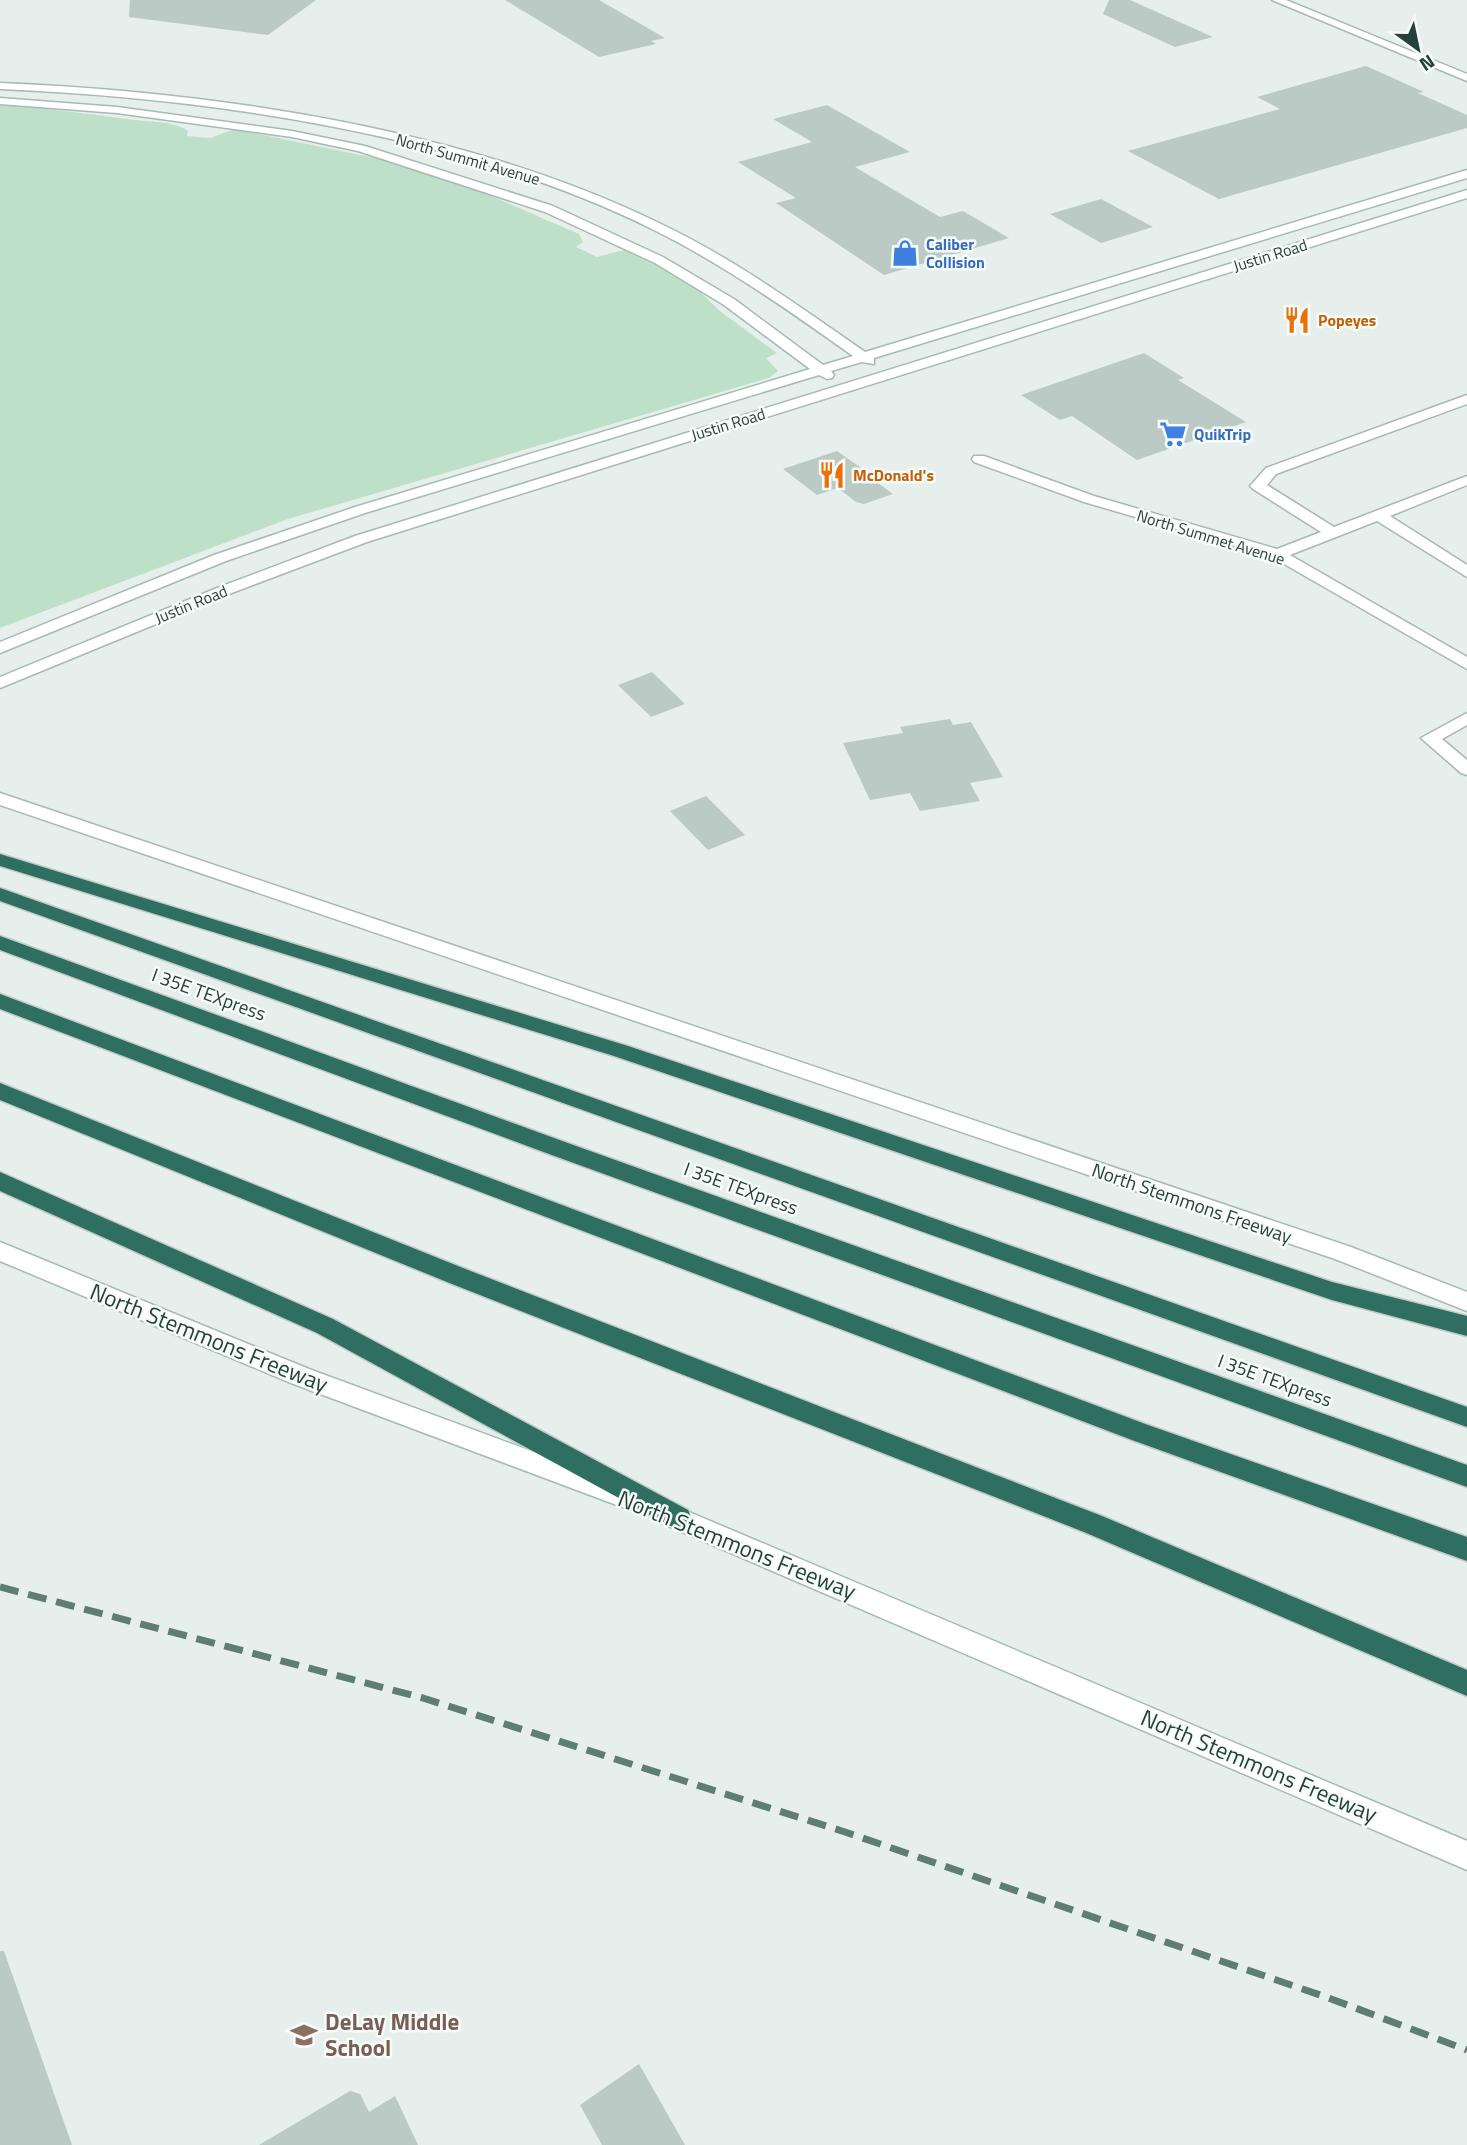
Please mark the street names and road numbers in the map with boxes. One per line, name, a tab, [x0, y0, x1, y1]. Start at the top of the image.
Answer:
street label: North Summit Avenue	[393, 127, 543, 191]
street label: Justin Road	[1230, 232, 1310, 278]
street label: Justin Road	[688, 401, 768, 447]
street label: North Summet Avenue	[1134, 503, 1288, 571]
street label: Justin Road	[151, 579, 231, 629]
street label: I 35E TEXpress	[148, 959, 270, 1028]
street label: I 35E TEXpress	[680, 1153, 802, 1222]
street label: North Stemmons Freeway	[1088, 1155, 1296, 1250]
street label: North Stemmons Freeway	[85, 1274, 334, 1401]
street label: I 35E TEXpress	[1214, 1345, 1336, 1414]
street label: North Stemmons Freeway	[613, 1481, 862, 1608]
street label: North Stemmons Freeway	[1135, 1700, 1383, 1831]

